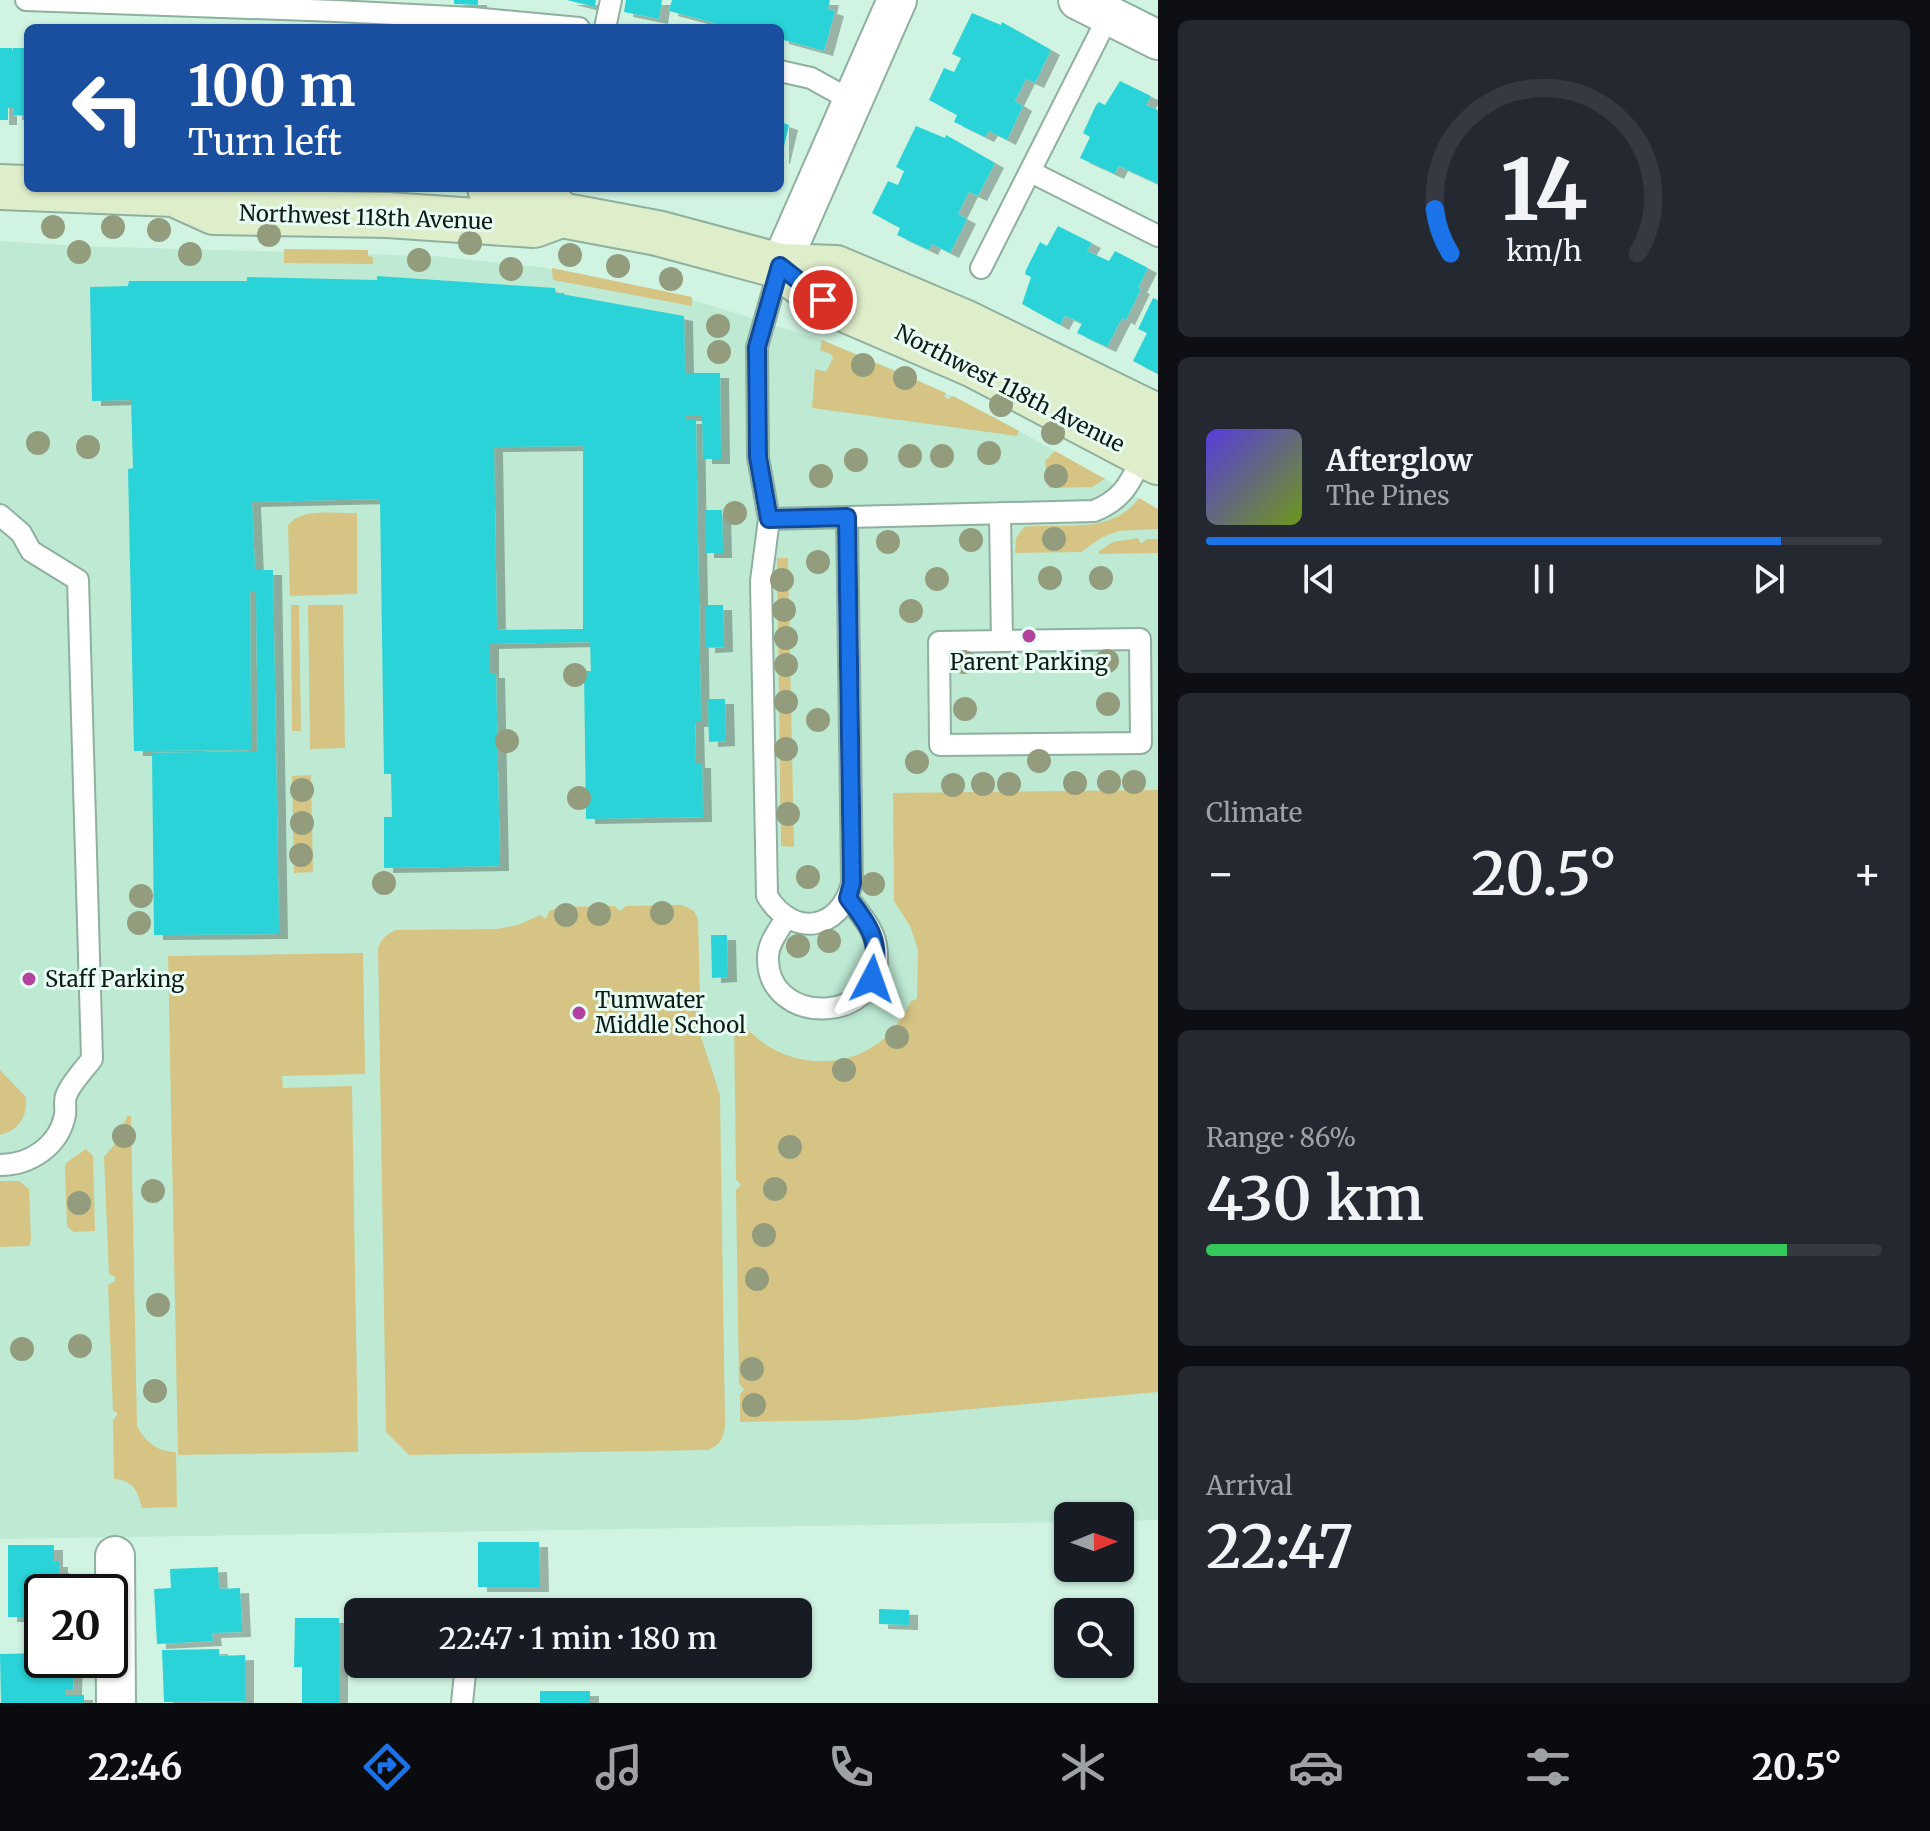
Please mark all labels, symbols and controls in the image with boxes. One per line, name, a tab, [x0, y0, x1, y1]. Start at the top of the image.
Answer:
text: 100 m	[188, 51, 356, 121]
icon: left	[56, 56, 160, 160]
text: Turn left	[188, 120, 342, 165]
text: 14	[1500, 138, 1588, 243]
street label: Northwest 118th Avenue	[239, 199, 493, 235]
text: km/h	[1506, 233, 1582, 269]
pin	[789, 266, 857, 334]
icon: arrive	[801, 278, 845, 322]
street label: Northwest 118th Avenue	[891, 318, 1129, 458]
text: Afterglow	[1326, 441, 1473, 479]
text: The Pines	[1326, 479, 1450, 512]
icon: previous	[1297, 557, 1341, 601]
icon: pause	[1522, 557, 1566, 601]
icon: next	[1747, 557, 1791, 601]
marker: Parent Parking	[1020, 627, 1038, 645]
place label: Parent Parking	[950, 648, 1108, 676]
text: Climate	[1206, 796, 1302, 829]
text: 20.5°	[1471, 836, 1617, 911]
text: −	[1206, 846, 1235, 901]
text: +	[1853, 846, 1882, 901]
position arrow	[830, 937, 914, 1021]
place label: Staff Parking	[45, 965, 184, 993]
marker: Staff Parking	[20, 970, 38, 988]
place label: Tumwater Middle School	[595, 986, 746, 1039]
marker: Tumwater Middle School	[570, 1004, 588, 1022]
text: Range · 86%	[1206, 1121, 1356, 1154]
text: 430 km	[1206, 1161, 1424, 1236]
text: Arrival	[1206, 1469, 1293, 1502]
north arrow	[1054, 1502, 1134, 1582]
map controls	[1054, 1502, 1134, 1678]
text: 22:47	[1206, 1509, 1353, 1584]
speed limit sign: 20	[24, 1574, 128, 1678]
button: search	[1054, 1598, 1134, 1678]
text: 22:47 · 1 min · 180 m	[439, 1619, 717, 1657]
icon: directions	[359, 1739, 415, 1795]
icon: music	[591, 1739, 647, 1795]
icon: phone	[823, 1739, 879, 1795]
icon: climate	[1055, 1739, 1111, 1795]
icon: car	[1288, 1739, 1344, 1795]
icon: filters	[1520, 1739, 1576, 1795]
text: 22:46	[88, 1745, 182, 1790]
text: 20.5°	[1752, 1745, 1842, 1790]

